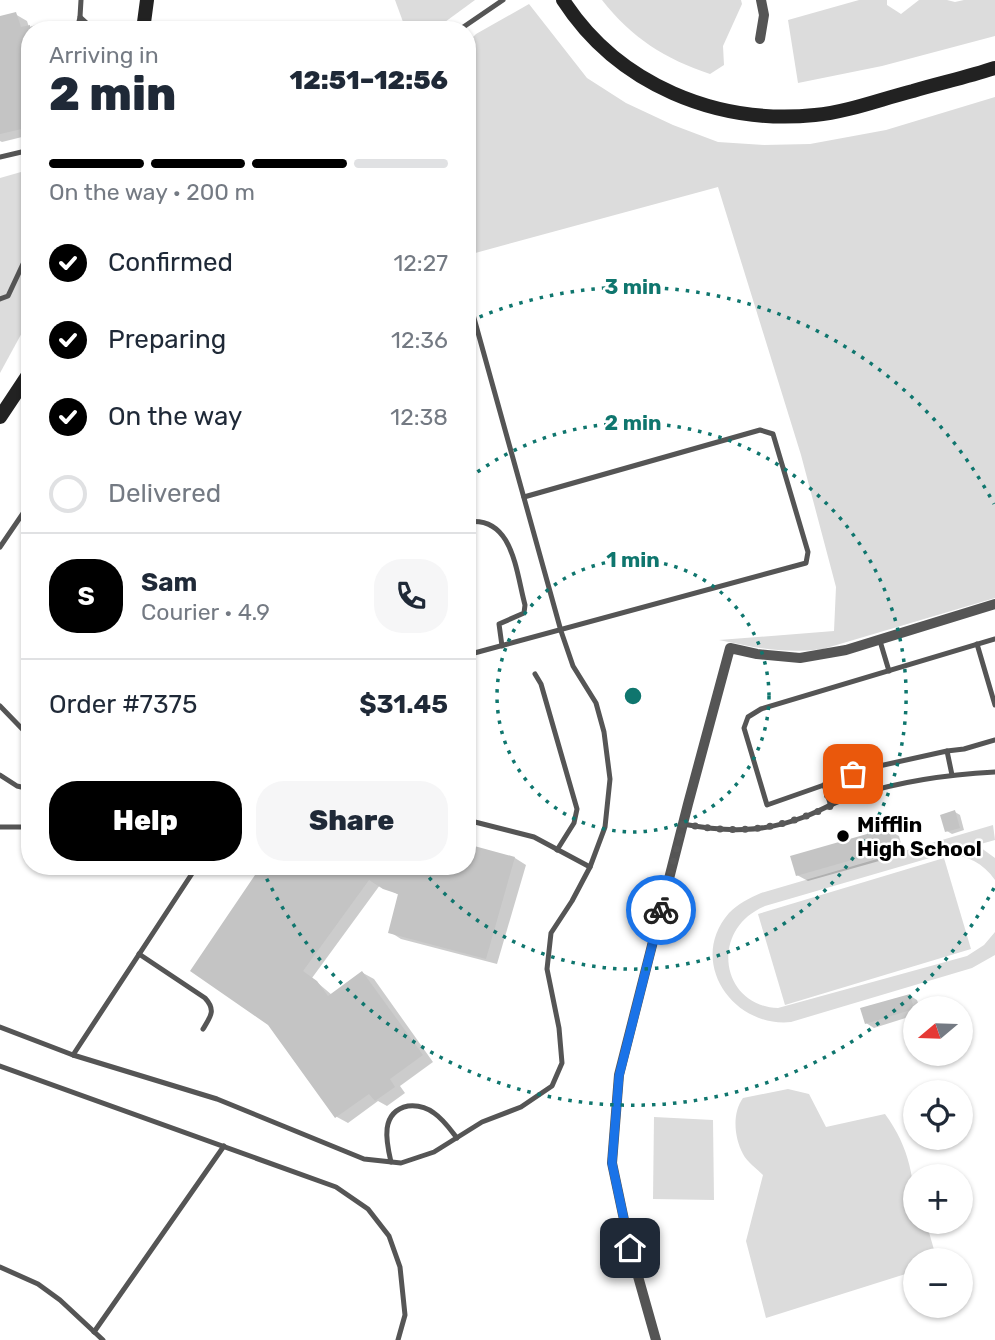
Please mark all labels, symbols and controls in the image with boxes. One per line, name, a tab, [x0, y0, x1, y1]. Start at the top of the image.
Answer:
text: Arriving in	[49, 41, 159, 69]
text: 12:51–12:56	[290, 65, 448, 96]
text: 2 min	[49, 67, 176, 122]
text: On the way · 200 m	[49, 178, 255, 206]
icon: check	[49, 244, 87, 282]
text: Confirmed	[108, 247, 233, 278]
text: 12:27	[393, 249, 448, 277]
text: 3 min	[604, 274, 662, 299]
icon: check	[49, 321, 87, 359]
text: Preparing	[108, 324, 226, 355]
text: 12:36	[391, 326, 448, 354]
icon: check	[49, 398, 87, 436]
text: On the way	[108, 401, 242, 432]
text: 12:38	[390, 403, 448, 431]
text: 2 min	[605, 410, 661, 435]
text: Delivered	[108, 478, 221, 509]
text: 1 min	[606, 547, 660, 572]
button: phone	[374, 559, 448, 633]
text: Sam	[141, 567, 197, 598]
text: S	[77, 581, 95, 612]
text: Courier · 4.9	[141, 598, 270, 626]
centre of rings	[621, 684, 645, 708]
text: Order #7375	[49, 689, 197, 720]
text: $31.45	[359, 689, 448, 720]
pin	[823, 744, 883, 804]
icon: bag	[834, 755, 872, 793]
button: Help	[49, 781, 242, 861]
button: Share	[256, 781, 448, 861]
place label: Mifflin High School	[857, 812, 982, 861]
marker: Mifflin High School	[835, 828, 851, 844]
courier	[626, 875, 696, 945]
icon: bike	[642, 891, 680, 929]
north arrow	[903, 996, 973, 1066]
map controls	[903, 996, 973, 1318]
button: locate	[903, 1080, 973, 1150]
button: +	[903, 1164, 973, 1234]
pin	[600, 1218, 660, 1278]
icon: home	[611, 1229, 649, 1267]
button: −	[903, 1248, 973, 1318]

